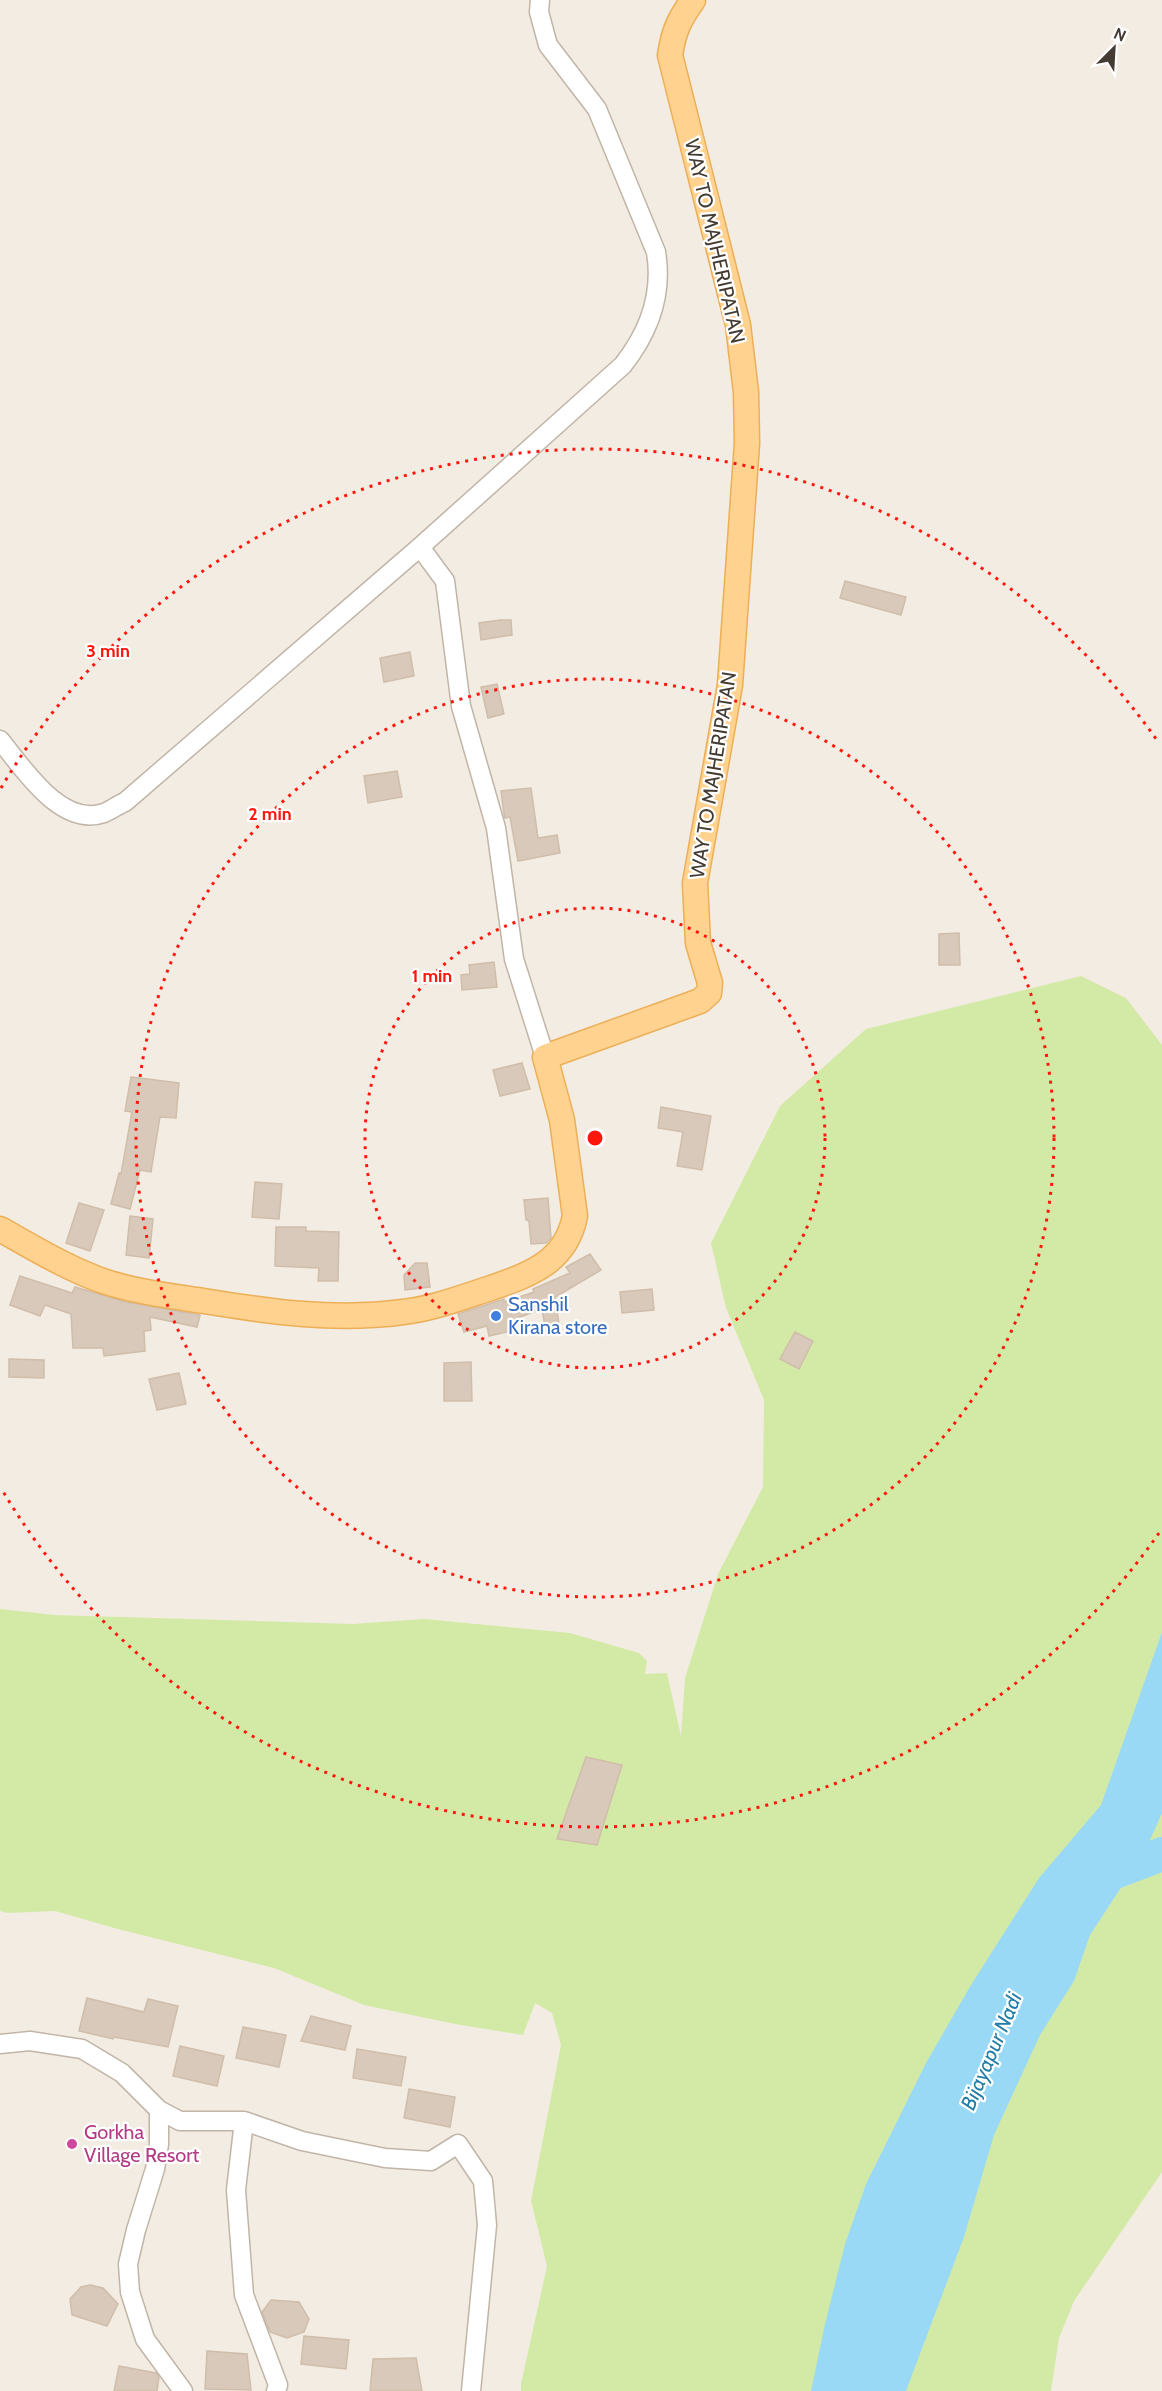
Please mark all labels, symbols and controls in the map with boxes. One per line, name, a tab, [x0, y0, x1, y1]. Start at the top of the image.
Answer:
north arrow	[1084, 18, 1144, 78]
text: N	[1111, 24, 1129, 46]
street label: WAY TO MAJHERIPATAN	[680, 136, 750, 346]
text: 3 min	[86, 640, 130, 662]
street label: WAY TO MAJHERIPATAN	[685, 670, 741, 880]
text: 2 min	[248, 803, 292, 825]
text: 1 min	[412, 965, 452, 987]
centre of rings	[585, 1128, 605, 1148]
place label: Sanshil Kirana store	[508, 1292, 607, 1339]
marker: Sanshil Kirana store	[489, 1309, 503, 1323]
water label: Bijayapur Nadi	[955, 1988, 1028, 2114]
place label: Gorkha Village Resort	[84, 2120, 200, 2167]
marker: Gorkha Village Resort	[65, 2137, 79, 2151]

